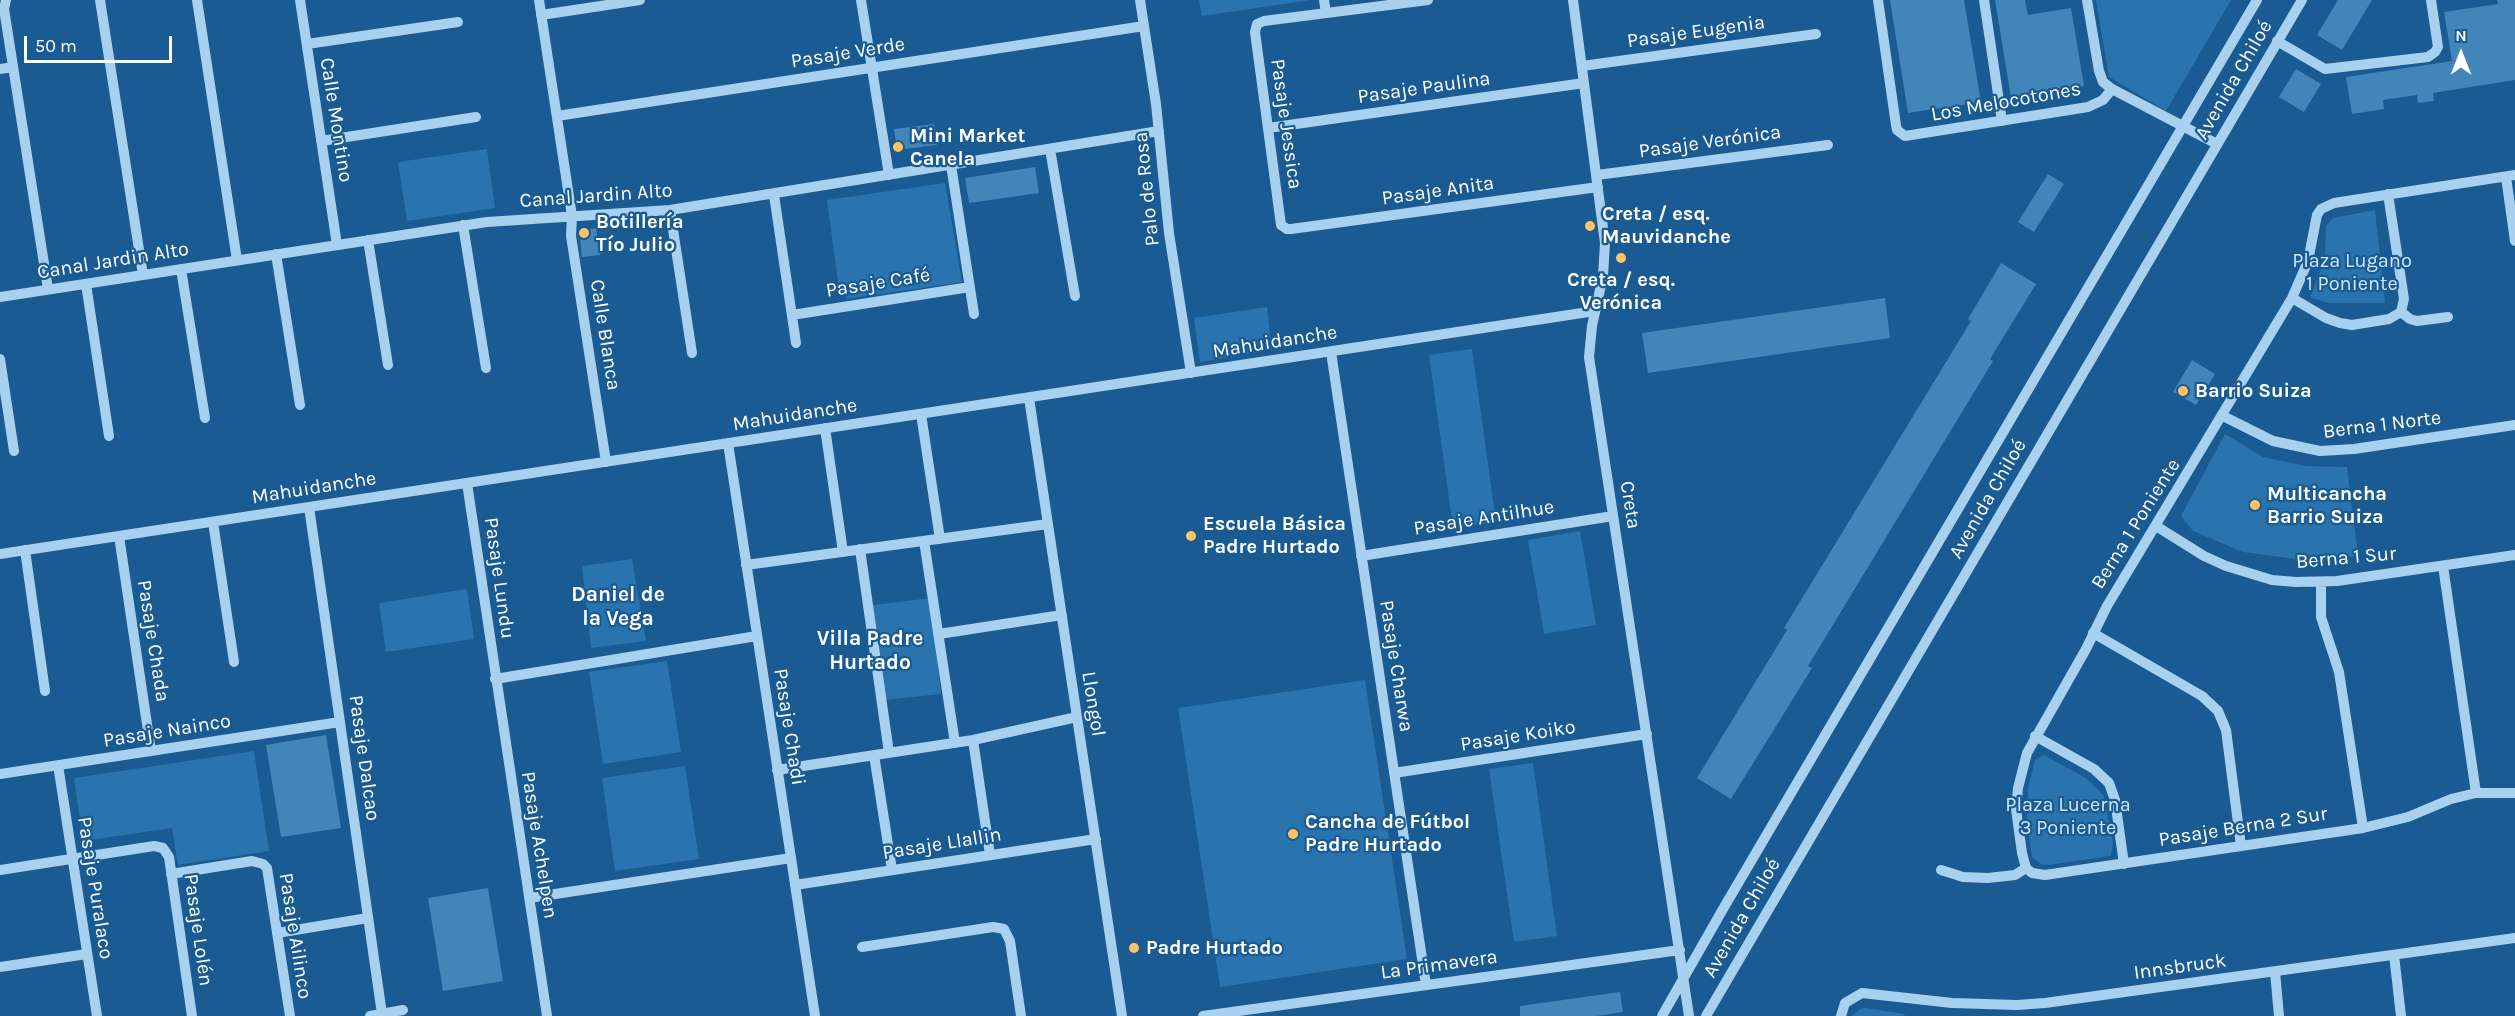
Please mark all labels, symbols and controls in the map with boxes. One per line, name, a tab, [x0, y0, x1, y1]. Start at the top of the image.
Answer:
street label: Pasaje Eugenia	[1626, 10, 1766, 54]
street label: Avenida Chiloé	[2190, 16, 2278, 144]
scale bar	[27, 24, 176, 62]
north arrow	[2431, 24, 2491, 84]
text: N	[2455, 26, 2467, 45]
street label: Pasaje Verde	[789, 32, 907, 74]
text: 50 m	[35, 35, 77, 57]
street label: Calle Montino	[314, 56, 358, 184]
street label: Pasaje Jessica	[1265, 57, 1307, 191]
street label: Pasaje Paulina	[1356, 67, 1492, 109]
street label: Los Melocotones	[1929, 77, 2083, 127]
street label: Pasaje Verónica	[1637, 120, 1783, 164]
place label: Mini Market Canela	[910, 124, 1025, 171]
street label: Palo de Rosa	[1129, 131, 1165, 247]
marker: Mini Market Canela	[891, 140, 905, 154]
street label: Pasaje Anita	[1380, 171, 1496, 211]
street label: Canal Jardin Alto	[519, 179, 673, 213]
place label: Creta / esq. Mauvidanche	[1602, 202, 1731, 249]
place label: Botillería Tío Julio	[596, 210, 684, 257]
marker: Creta / esq. Mauvidanche	[1583, 219, 1597, 233]
marker: Botillería Tío Julio	[577, 226, 591, 240]
street label: Canal Jardin Alto	[35, 237, 191, 285]
park label: Plaza Lugano 1 Poniente	[2292, 249, 2412, 296]
marker: Creta / esq. Verónica	[1614, 251, 1628, 265]
street label: Pasaje Café	[824, 263, 932, 303]
place label: Creta / esq. Verónica	[1567, 268, 1675, 315]
street label: Calle Blanca	[584, 278, 626, 392]
street label: Mahuidanche	[1211, 320, 1339, 364]
place label: Barrio Suiza	[2195, 379, 2312, 403]
marker: Barrio Suiza	[2176, 384, 2190, 398]
street label: Mahuidanche	[731, 393, 859, 437]
street label: Berna 1 Norte	[2322, 406, 2442, 444]
street label: Avenida Chiloé	[1944, 435, 2032, 563]
street label: Berna 1 Poniente	[2086, 454, 2186, 594]
street label: Mahuidanche	[250, 466, 378, 510]
street label: Creta	[1614, 479, 1646, 531]
place label: Multicancha Barrio Suiza	[2267, 482, 2387, 529]
street label: Pasaje Antilhue	[1412, 495, 1556, 541]
marker: Multicancha Barrio Suiza	[2248, 498, 2262, 512]
place label: Escuela Básica Padre Hurtado	[1203, 512, 1346, 559]
street label: Pasaje Lundu	[479, 516, 519, 640]
marker: Escuela Básica Padre Hurtado	[1184, 529, 1198, 543]
street label: Berna 1 Sur	[2295, 542, 2397, 574]
street label: Pasaje Chada	[132, 578, 174, 704]
district label: Daniel de la Vega	[571, 582, 665, 632]
street label: Pasaje Charwa	[1374, 598, 1418, 734]
district label: Villa Padre Hurtado	[817, 626, 923, 676]
street label: Pasaje Chadi	[768, 667, 810, 787]
street label: Llongol	[1076, 670, 1110, 738]
street label: Pasaje Dalcao	[343, 693, 385, 823]
street label: Pasaje Nainco	[101, 709, 233, 753]
street label: Pasaje Koiko	[1459, 715, 1577, 757]
street label: Pasaje Achelpen	[516, 770, 562, 920]
park label: Plaza Lucerna 3 Poniente	[2005, 793, 2131, 840]
street label: Pasaje Berna 2 Sur	[2157, 802, 2329, 852]
place label: Cancha de Fútbol Padre Hurtado	[1305, 810, 1470, 857]
street label: Pasaje Puralaco	[72, 815, 118, 961]
street label: Pasaje Llallin	[881, 823, 1003, 865]
marker: Cancha de Fútbol Padre Hurtado	[1286, 827, 1300, 841]
street label: Avenida Chiloé	[1698, 854, 1786, 982]
street label: Pasaje Ailinco	[273, 871, 317, 1001]
street label: Pasaje Lolén	[178, 872, 218, 988]
place label: Padre Hurtado	[1146, 936, 1283, 960]
marker: Padre Hurtado	[1127, 941, 1141, 955]
street label: La Primavera	[1379, 945, 1499, 985]
street label: Innsbruck	[2132, 949, 2228, 985]

